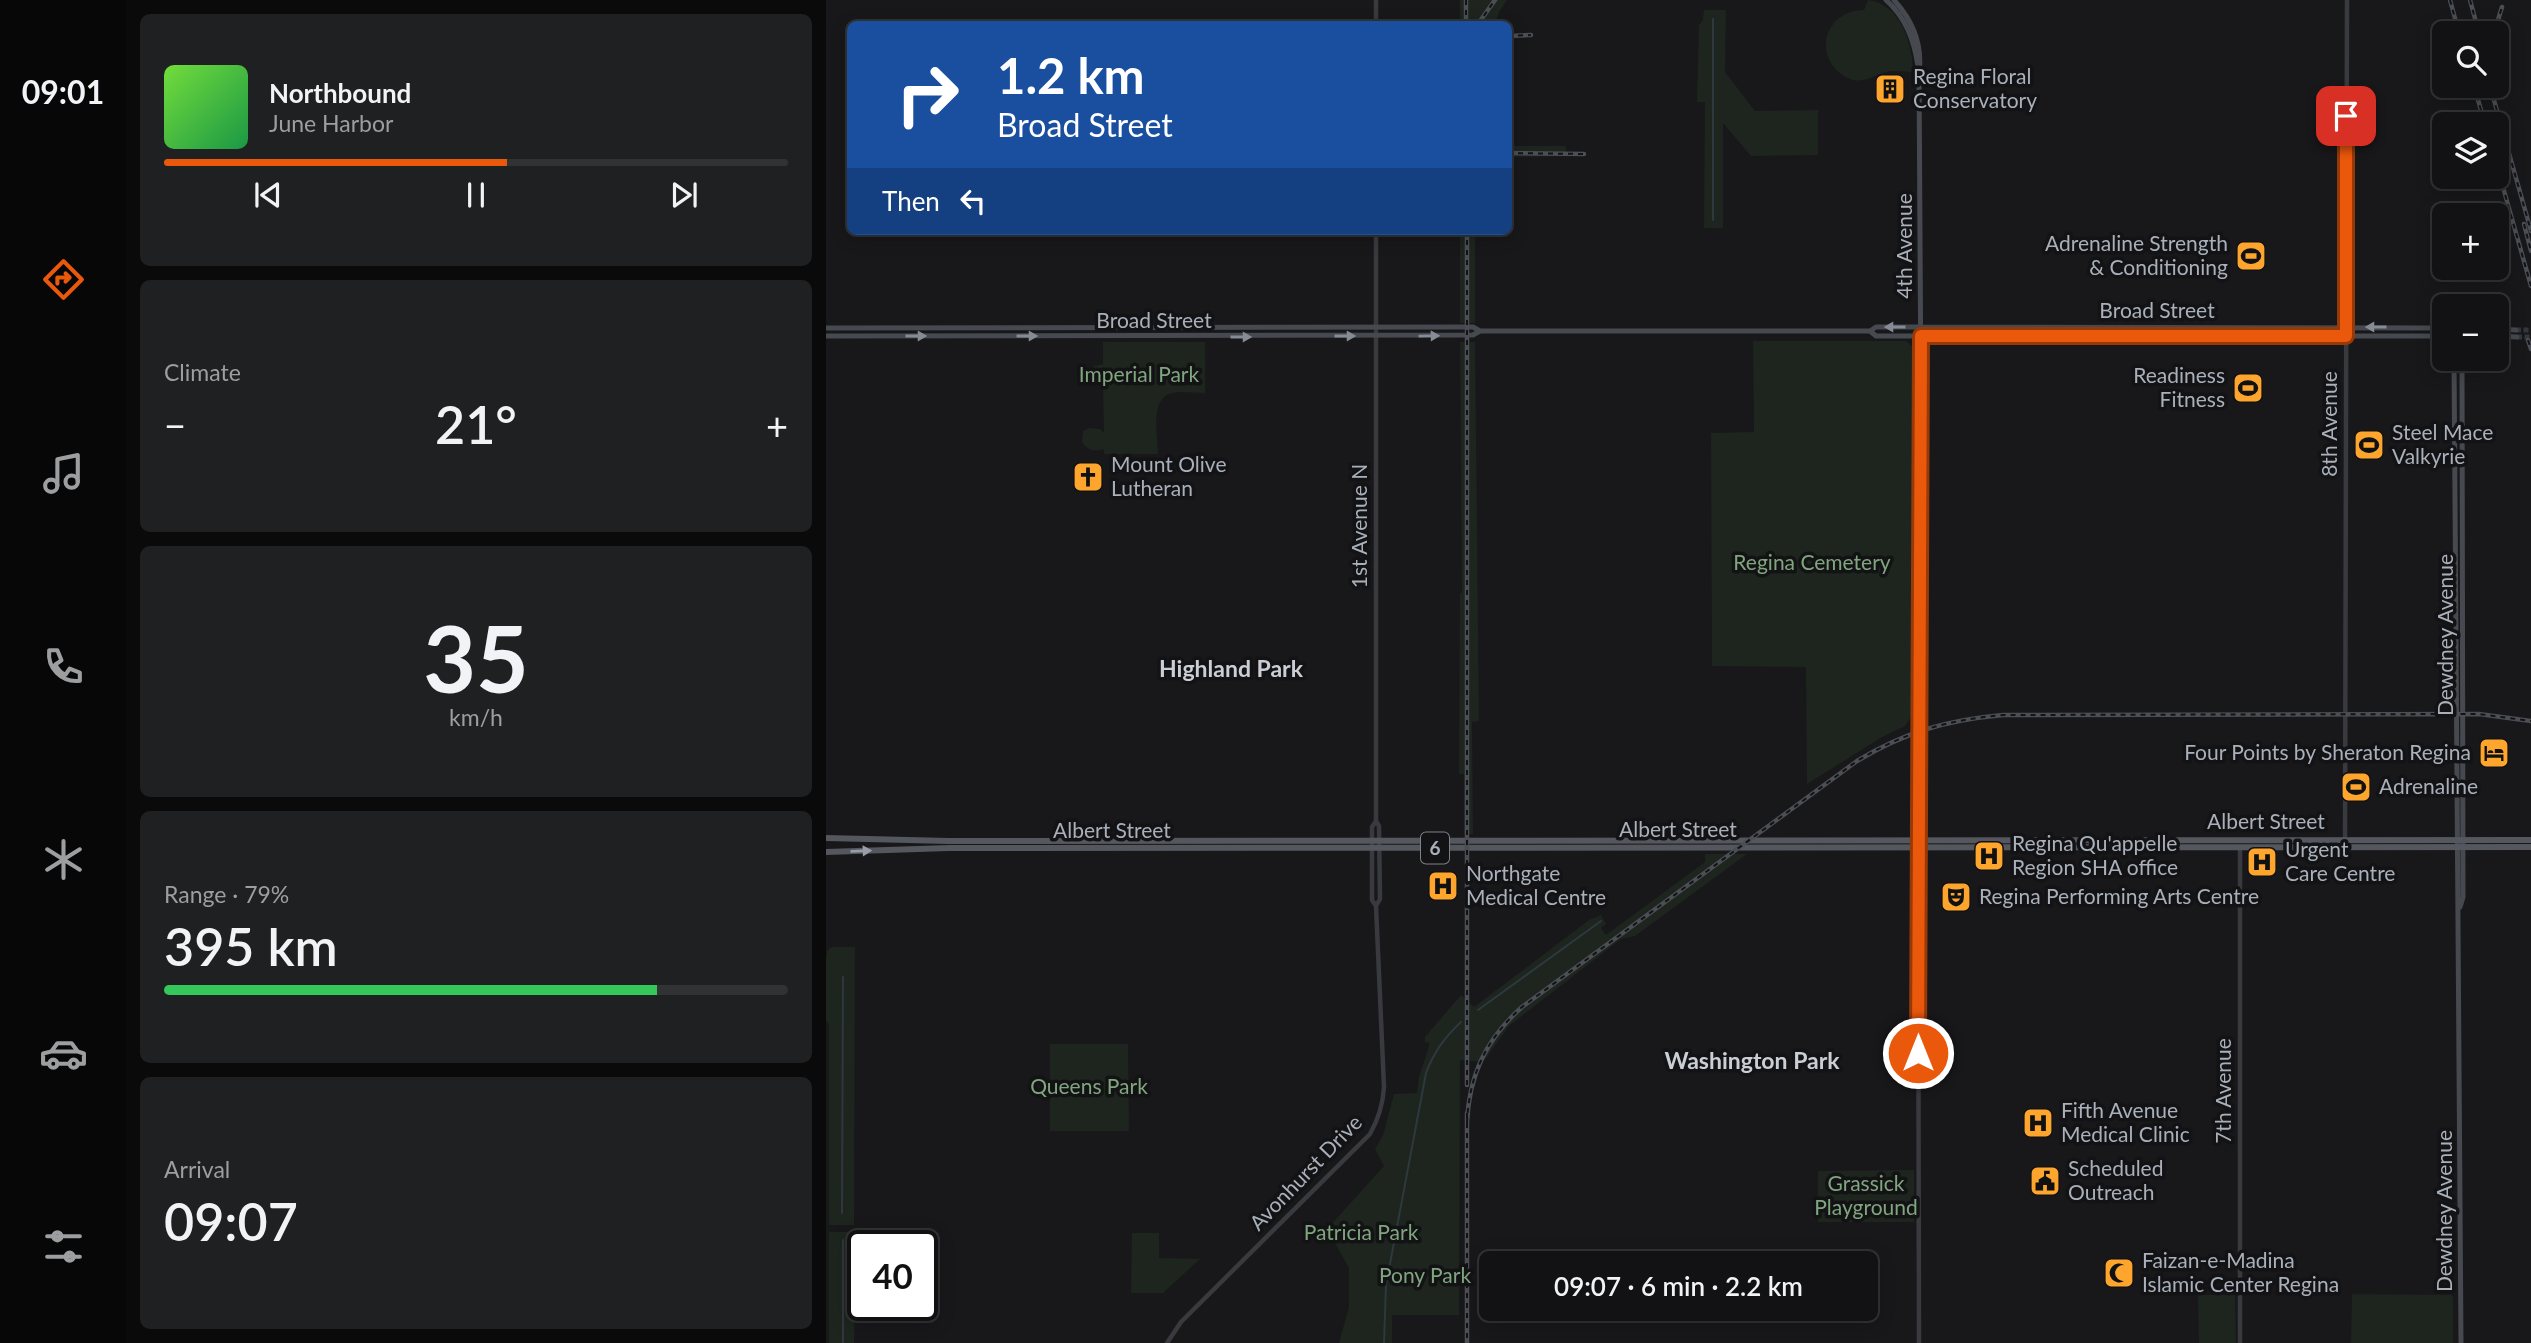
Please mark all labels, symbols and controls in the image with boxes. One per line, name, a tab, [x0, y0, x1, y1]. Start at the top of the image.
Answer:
map controls	[2432, 21, 2509, 371]
button: search	[2432, 21, 2509, 98]
text: 1.2 km	[997, 46, 1145, 104]
icon: right	[882, 49, 973, 140]
place label: Regina Floral Conservatory	[1913, 63, 2037, 112]
text: 09:01	[22, 72, 104, 111]
building icon: Regina Floral Conservatory	[1873, 72, 1907, 106]
text: Northbound	[269, 77, 411, 109]
pin	[2316, 86, 2376, 146]
icon: arrive	[2327, 97, 2365, 135]
text: Broad Street	[997, 105, 1173, 144]
text: June Harbor	[269, 109, 393, 137]
button: layers	[2432, 112, 2509, 189]
icon: previous	[249, 176, 287, 214]
icon: pause	[457, 176, 495, 214]
icon: next	[665, 176, 703, 214]
icon: left	[954, 182, 992, 220]
text: Then	[882, 185, 940, 217]
street label: 4th Avenue	[1891, 193, 1916, 299]
button: +	[2432, 203, 2509, 280]
place label: Adrenaline Strength & Conditioning	[2045, 230, 2228, 279]
sports icon: Adrenaline Strength & Conditioning	[2234, 239, 2268, 273]
icon: directions	[39, 255, 88, 304]
button: −	[2432, 294, 2509, 371]
street label: Broad Street	[2099, 297, 2215, 322]
street label: Broad Street	[1096, 307, 1212, 332]
one-way arrow	[1883, 321, 1905, 333]
one-way arrow	[2365, 321, 2387, 333]
one-way arrow	[906, 330, 928, 342]
one-way arrow	[1016, 330, 1038, 342]
one-way arrow	[1335, 330, 1357, 342]
one-way arrow	[1418, 330, 1440, 342]
one-way arrow	[1230, 331, 1252, 343]
text: Climate	[164, 358, 241, 386]
park label: Imperial Park	[1079, 361, 1199, 386]
place label: Readiness Fitness	[2133, 362, 2225, 411]
sports icon: Readiness Fitness	[2231, 371, 2265, 405]
street label: 8th Avenue	[2316, 371, 2341, 477]
text: 21°	[435, 393, 517, 455]
text: −	[164, 402, 186, 448]
text: +	[766, 402, 788, 448]
place label: Steel Mace Valkyrie	[2392, 419, 2493, 468]
sports icon: Steel Mace Valkyrie	[2352, 428, 2386, 462]
icon: music	[39, 449, 88, 498]
place label: Mount Olive Lutheran	[1111, 451, 1227, 500]
church icon: Mount Olive Lutheran	[1071, 460, 1105, 494]
street label: 1st Avenue N	[1346, 464, 1371, 588]
park label: Regina Cemetery	[1733, 549, 1891, 574]
street label: Dewdney Avenue	[2432, 554, 2457, 716]
text: 35	[423, 603, 529, 712]
icon: phone	[39, 642, 88, 691]
district label: Highland Park	[1159, 654, 1304, 682]
text: km/h	[449, 703, 503, 731]
hotel icon: Four Points by Sheraton Regina	[2477, 736, 2511, 770]
place label: Four Points by Sheraton Regina	[2184, 739, 2471, 764]
sports icon: Adrenaline	[2339, 770, 2373, 804]
place label: Adrenaline	[2379, 773, 2478, 798]
street label: Albert Street	[2207, 808, 2325, 833]
street label: Albert Street	[1619, 816, 1737, 841]
street label: Albert Street	[1053, 817, 1171, 842]
place label: Regina Qu'appelle Region SHA office	[2012, 830, 2178, 879]
road number: 6	[1421, 832, 1449, 863]
icon: climate	[39, 835, 88, 884]
place label: Urgent Care Centre	[2285, 836, 2395, 885]
hospital icon: Regina Qu'appelle Region SHA office	[1972, 839, 2006, 873]
one-way arrow	[851, 845, 873, 856]
hospital icon: Urgent Care Centre	[2245, 845, 2279, 879]
place label: Northgate Medical Centre	[1466, 860, 1606, 909]
hospital icon: Northgate Medical Centre	[1426, 869, 1460, 903]
text: Range · 79%	[164, 880, 289, 908]
theatre icon: Regina Performing Arts Centre	[1939, 880, 1973, 914]
place label: Regina Performing Arts Centre	[1979, 883, 2259, 908]
text: 395 km	[164, 915, 338, 977]
position arrow	[1881, 1016, 1955, 1090]
icon: car	[39, 1029, 88, 1078]
street label: 7th Avenue	[2210, 1038, 2235, 1144]
district label: Washington Park	[1664, 1046, 1840, 1074]
park label: Queens Park	[1030, 1073, 1148, 1098]
place label: Fifth Avenue Medical Clinic	[2061, 1097, 2190, 1146]
hospital icon: Fifth Avenue Medical Clinic	[2021, 1106, 2055, 1140]
street label: Avonhurst Drive	[1244, 1109, 1366, 1235]
street label: Dewdney Avenue	[2431, 1130, 2456, 1292]
text: Arrival	[164, 1155, 230, 1183]
place label: Scheduled Outreach	[2068, 1155, 2163, 1204]
public building icon: Scheduled Outreach	[2028, 1164, 2062, 1198]
park label: Grassick Playground	[1814, 1170, 1918, 1219]
text: 09:07	[164, 1190, 298, 1252]
park label: Patricia Park	[1304, 1219, 1419, 1244]
icon: filters	[39, 1222, 88, 1271]
speed limit sign: 40	[847, 1230, 938, 1321]
place label: Faizan-e-Madina Islamic Center Regina	[2142, 1247, 2339, 1296]
mosque icon: Faizan-e-Madina Islamic Center Regina	[2102, 1256, 2136, 1290]
park label: Pony Park	[1379, 1262, 1471, 1287]
text: 09:07 · 6 min · 2.2 km	[1554, 1270, 1803, 1302]

